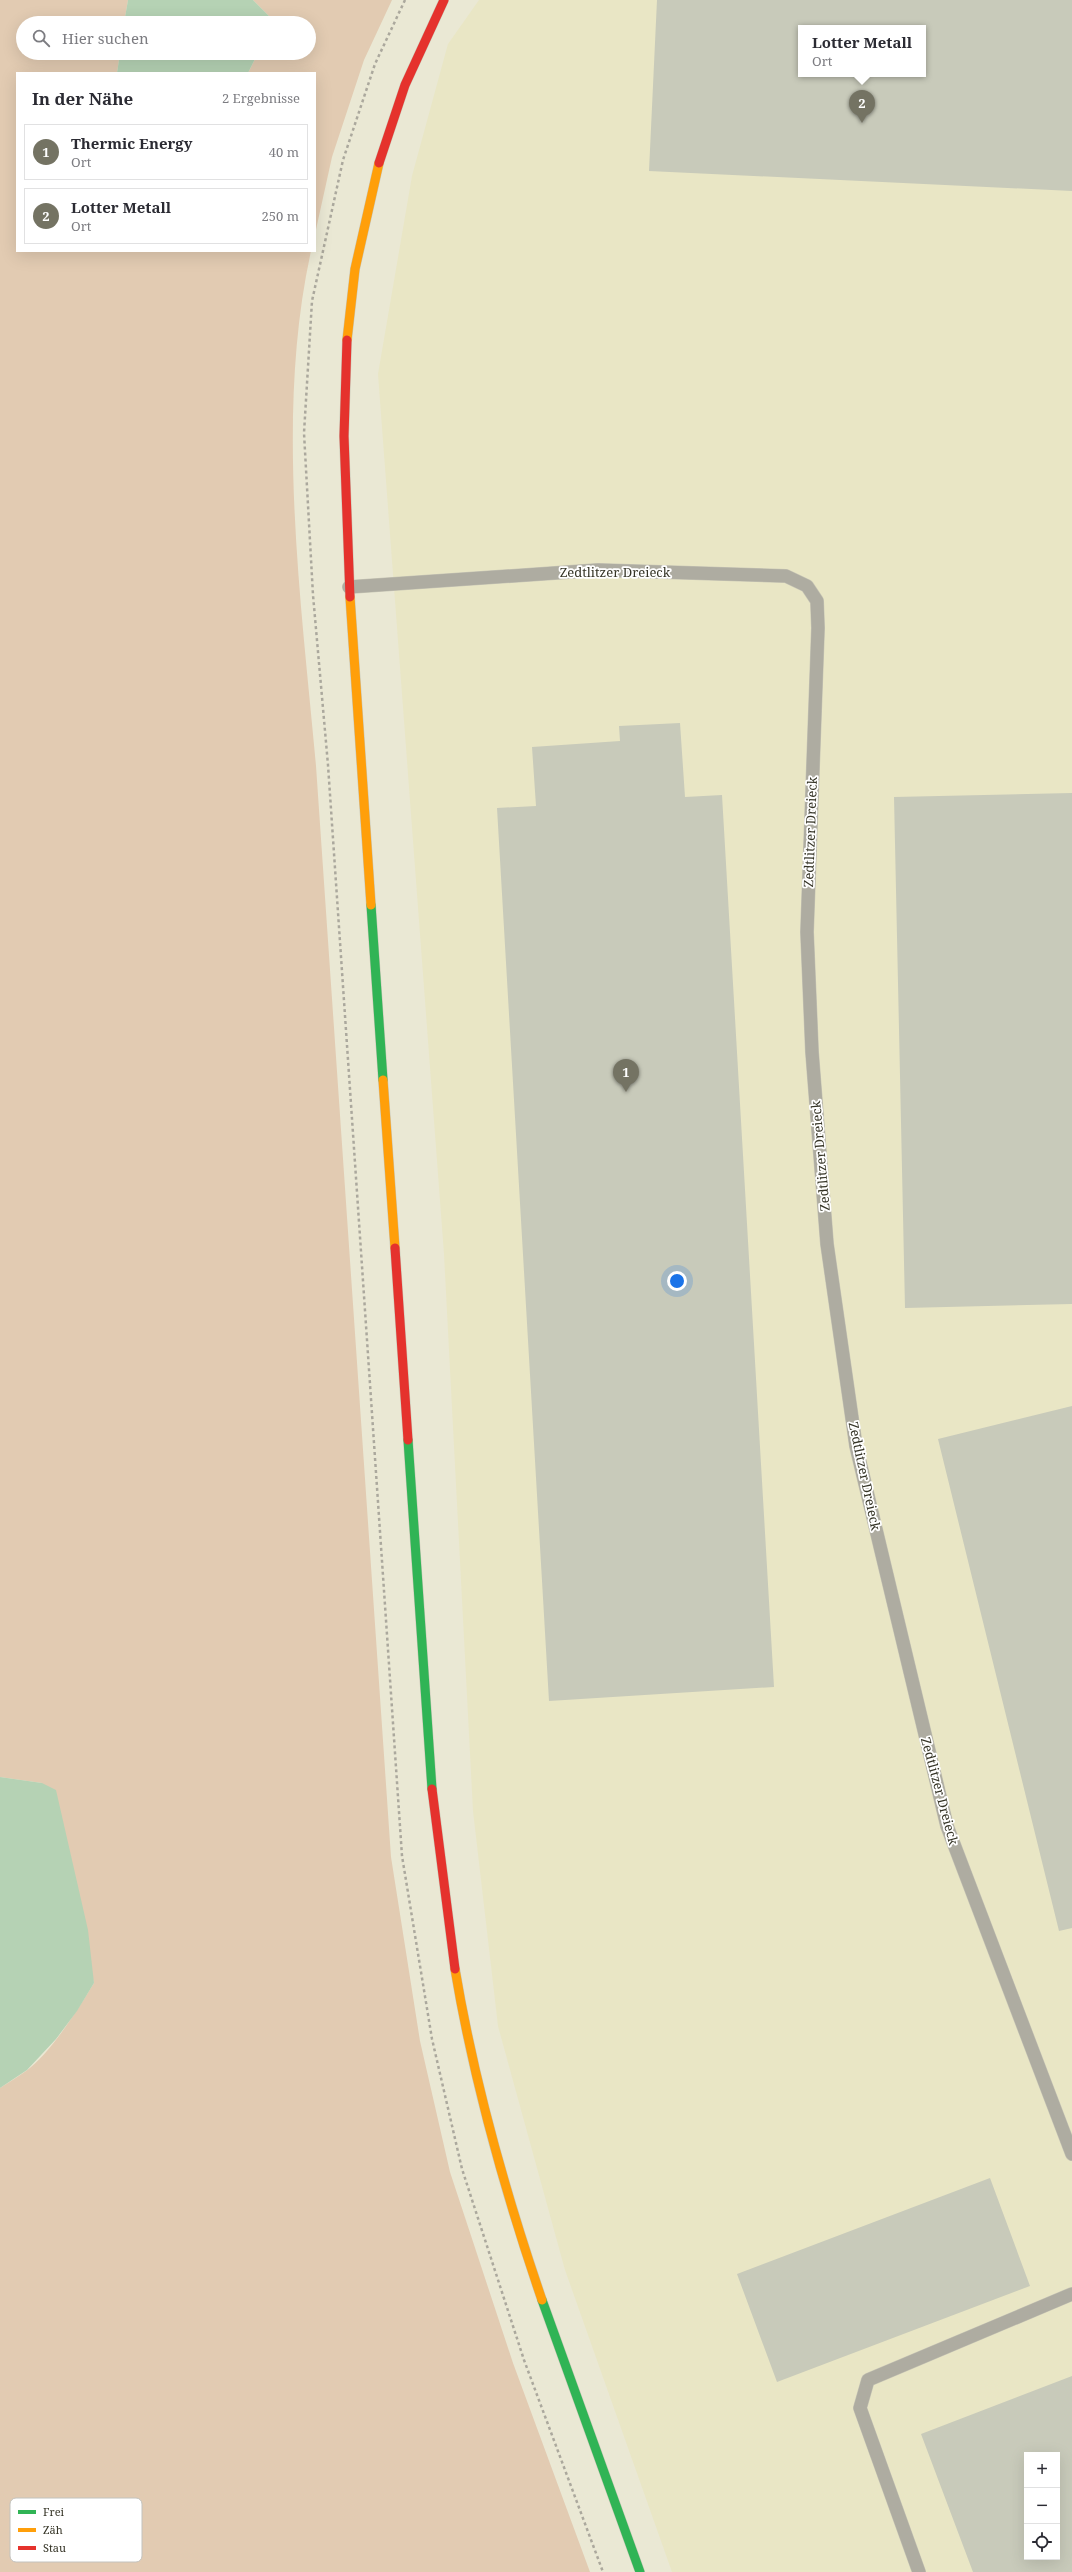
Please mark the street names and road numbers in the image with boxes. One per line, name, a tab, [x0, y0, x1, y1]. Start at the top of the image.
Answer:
street label: Zedtlitzer Dreieck	[560, 563, 671, 581]
street label: Zedtlitzer Dreieck	[799, 776, 821, 888]
street label: Zedtlitzer Dreieck	[806, 1100, 834, 1212]
street label: Zedtlitzer Dreieck	[845, 1420, 885, 1532]
street label: Zedtlitzer Dreieck	[917, 1735, 963, 1847]

